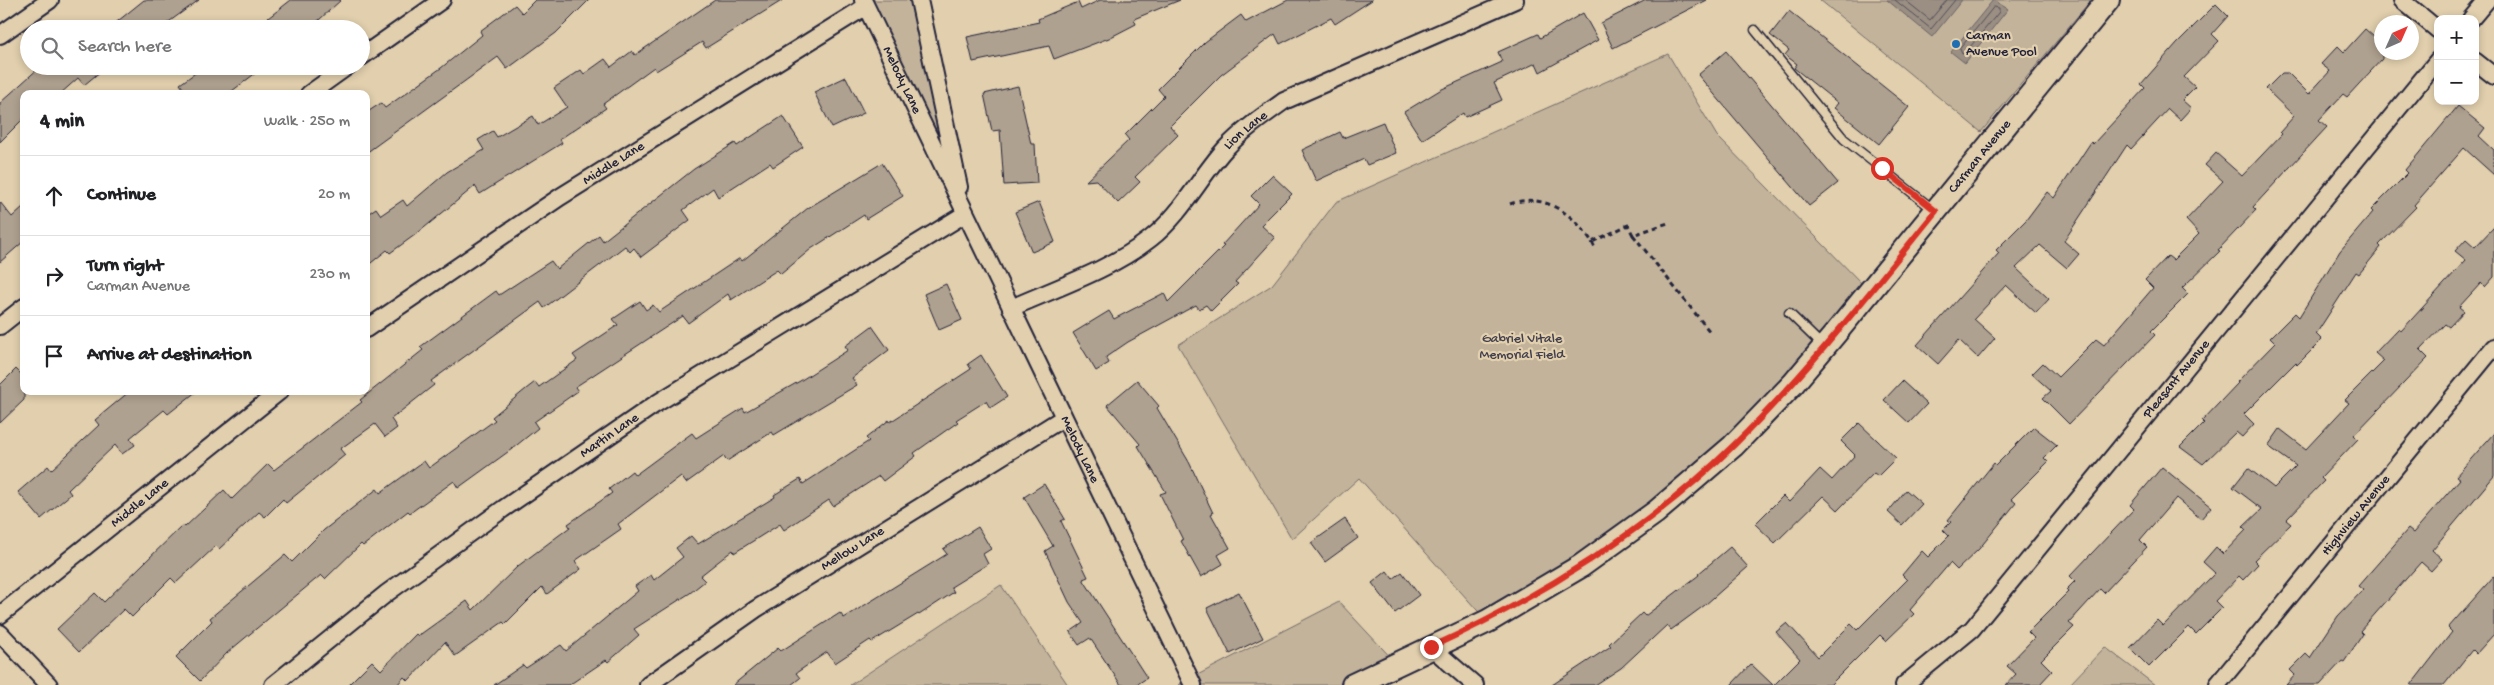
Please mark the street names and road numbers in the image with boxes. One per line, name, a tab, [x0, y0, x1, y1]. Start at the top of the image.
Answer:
street label: Melody Lane	[878, 44, 925, 117]
street label: Lion Lane	[1220, 107, 1272, 154]
street label: Carman Avenue	[1945, 116, 2016, 197]
street label: Middle Lane	[580, 137, 648, 189]
street label: Pleasant Avenue	[2139, 336, 2214, 423]
street label: Martin Lane	[577, 409, 643, 462]
street label: Melody Lane	[1056, 413, 1103, 487]
street label: Highview Avenue	[2318, 471, 2395, 559]
street label: Middle Lane	[107, 474, 173, 532]
street label: Mellow Lane	[818, 522, 888, 575]

